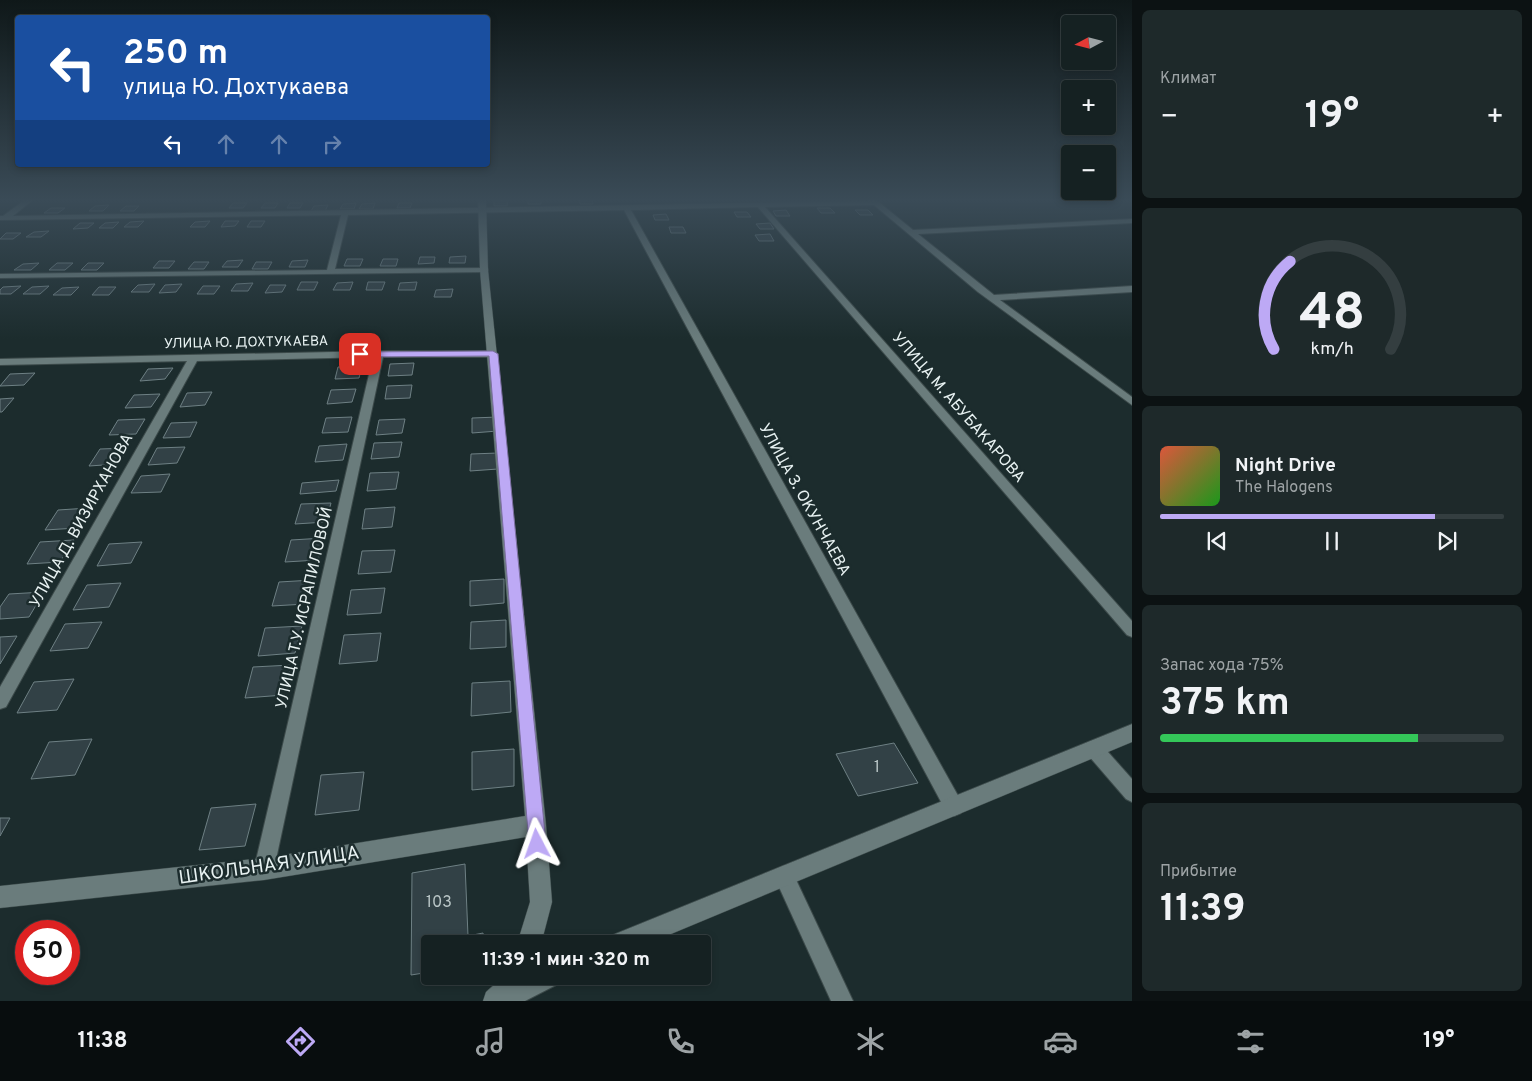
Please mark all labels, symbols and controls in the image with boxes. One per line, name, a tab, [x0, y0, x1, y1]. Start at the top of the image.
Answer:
north arrow	[1061, 15, 1116, 70]
map controls	[1061, 15, 1116, 200]
text: 250 m	[123, 32, 228, 76]
icon: left	[40, 35, 105, 100]
text: Климат	[1160, 69, 1217, 89]
text: улица Ю. Дохтукаева	[123, 75, 349, 102]
button: +	[1061, 80, 1116, 135]
text: 19°	[1305, 93, 1359, 142]
text: −	[1160, 100, 1178, 136]
text: +	[1486, 100, 1504, 136]
icon: left	[159, 130, 187, 158]
icon: ahead	[212, 130, 240, 158]
icon: ahead	[265, 130, 293, 158]
icon: right	[318, 130, 346, 158]
button: −	[1061, 145, 1116, 200]
text: 48	[1299, 282, 1365, 348]
street label: УЛИЦА М. АБУБАКАРОВА	[887, 329, 1029, 488]
street label: УЛИЦА Ю. ДОХТУКАЕВА	[164, 333, 328, 353]
pin	[339, 333, 381, 375]
text: km/h	[1310, 338, 1354, 361]
icon: arrive	[346, 340, 374, 368]
street label: УЛИЦА З. ОКУНЧАЕВА	[754, 420, 854, 580]
street label: УЛИЦА Д. ВИЗИРХАНОВА	[26, 430, 138, 612]
text: Night Drive	[1235, 454, 1336, 478]
text: The Halogens	[1235, 478, 1333, 498]
street label: УЛИЦА Т.У. ИСРАПИЛОВОЙ	[270, 505, 338, 711]
icon: previous	[1203, 527, 1231, 555]
icon: pause	[1318, 527, 1346, 555]
icon: next	[1433, 527, 1461, 555]
text: Запас хода · 75%	[1160, 656, 1284, 676]
text: 375 km	[1160, 680, 1290, 729]
house number: 1	[874, 758, 880, 778]
position arrow	[510, 817, 562, 869]
street label: ШКОЛЬНАЯ УЛИЦА	[177, 841, 361, 891]
text: Прибытие	[1160, 862, 1237, 882]
text: 11:39	[1160, 886, 1246, 935]
house number: 103	[426, 893, 452, 913]
speed limit sign: 50	[15, 920, 80, 985]
text: 11:39 · 1 мин · 320 m	[482, 948, 650, 972]
icon: directions	[283, 1024, 318, 1059]
icon: music	[473, 1024, 508, 1059]
icon: phone	[663, 1024, 698, 1059]
icon: climate	[853, 1024, 888, 1059]
icon: car	[1043, 1024, 1078, 1059]
icon: filters	[1233, 1024, 1268, 1059]
text: 11:38	[78, 1028, 128, 1055]
text: 19°	[1423, 1028, 1454, 1055]

